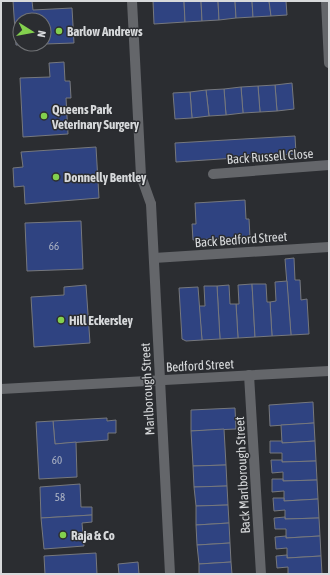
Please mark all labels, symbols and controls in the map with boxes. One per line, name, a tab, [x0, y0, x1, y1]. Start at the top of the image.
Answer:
north arrow	[12, 12, 52, 52]
place label: Barlow Andrews	[67, 24, 143, 39]
marker: Barlow Andrews	[54, 26, 64, 36]
text: N	[35, 30, 48, 38]
place label: Queens Park Veterinary Surgery	[51, 102, 140, 132]
marker: Queens Park Veterinary Surgery	[39, 111, 49, 121]
street label: Back Russell Close	[226, 146, 314, 167]
place label: Donnelly Bentley	[64, 170, 147, 185]
marker: Donnelly Bentley	[51, 172, 61, 182]
street label: Back Bedford Street	[194, 229, 288, 250]
house number: 66	[49, 240, 59, 252]
place label: Hill Eckersley	[69, 313, 133, 328]
marker: Hill Eckersley	[56, 315, 66, 325]
street label: Marlborough Street	[138, 342, 157, 436]
street label: Bedford Street	[166, 356, 235, 375]
street label: Back Marlborough Street	[232, 416, 253, 534]
house number: 60	[52, 454, 62, 466]
house number: 58	[55, 491, 65, 503]
place label: Raja & Co	[71, 528, 115, 543]
marker: Raja & Co	[58, 530, 68, 540]

